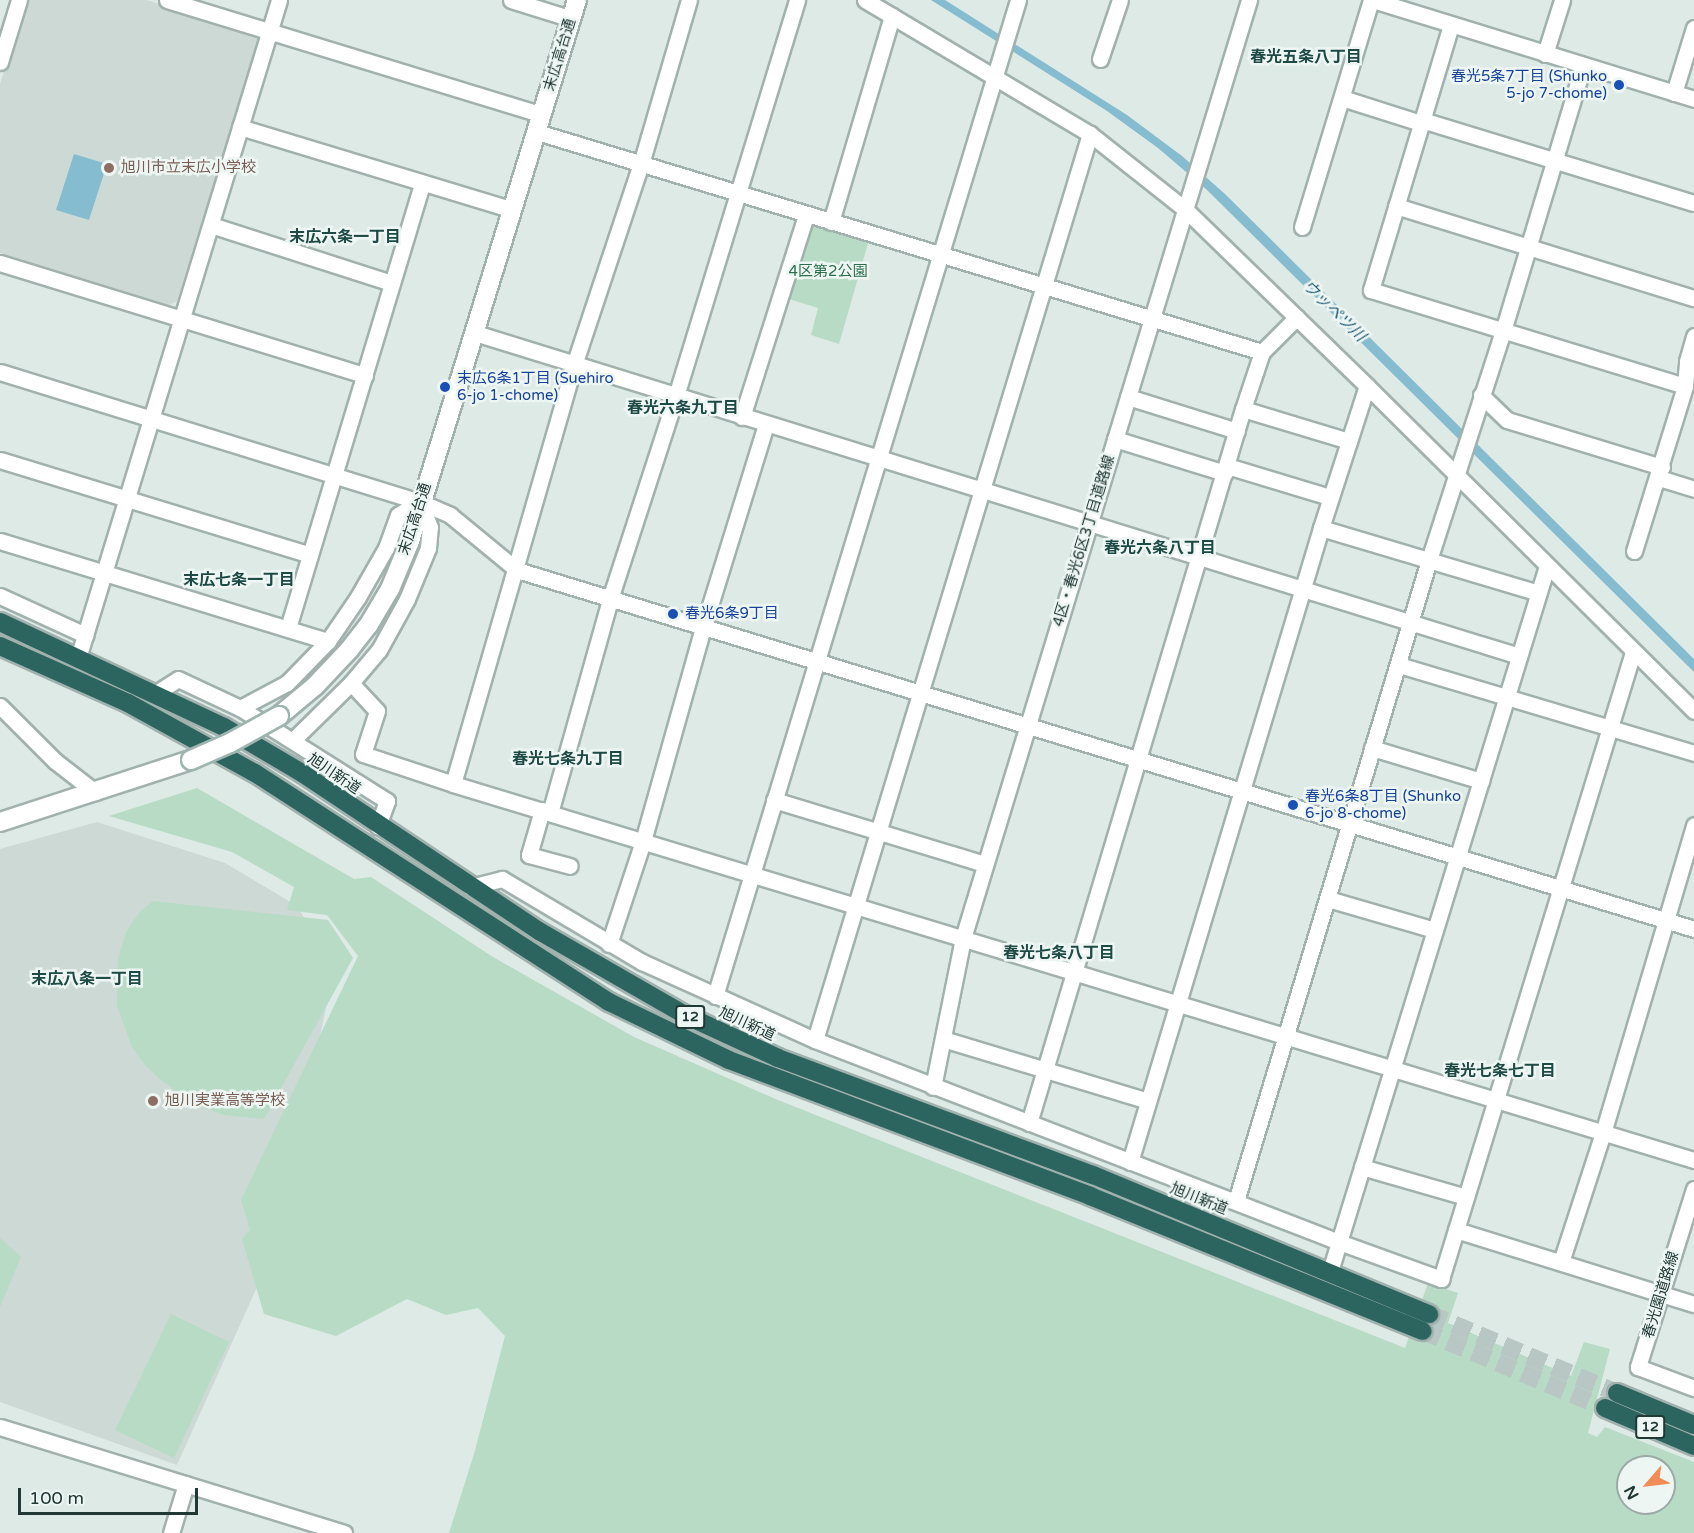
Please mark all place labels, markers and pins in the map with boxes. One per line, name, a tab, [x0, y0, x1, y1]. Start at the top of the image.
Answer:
place label: 春光5条7丁目 (Shunko 5-jo 7-chome)	[1451, 67, 1607, 102]
marker: 春光5条7丁目 (Shunko 5-jo 7-chome)	[1612, 78, 1626, 92]
place label: 旭川市立末広小学校	[121, 159, 256, 177]
marker: 旭川市立末広小学校	[102, 161, 116, 175]
place label: 末広6条1丁目 (Suehiro 6-jo 1-chome)	[457, 369, 614, 404]
marker: 末広6条1丁目 (Suehiro 6-jo 1-chome)	[438, 380, 452, 394]
place label: 春光6条9丁目	[685, 605, 779, 623]
marker: 春光6条9丁目	[666, 607, 680, 621]
place label: 春光6条8丁目 (Shunko 6-jo 8-chome)	[1305, 787, 1461, 822]
marker: 春光6条8丁目 (Shunko 6-jo 8-chome)	[1286, 798, 1300, 812]
place label: 旭川実業高等学校	[165, 1092, 285, 1110]
marker: 旭川実業高等学校	[146, 1094, 160, 1108]

